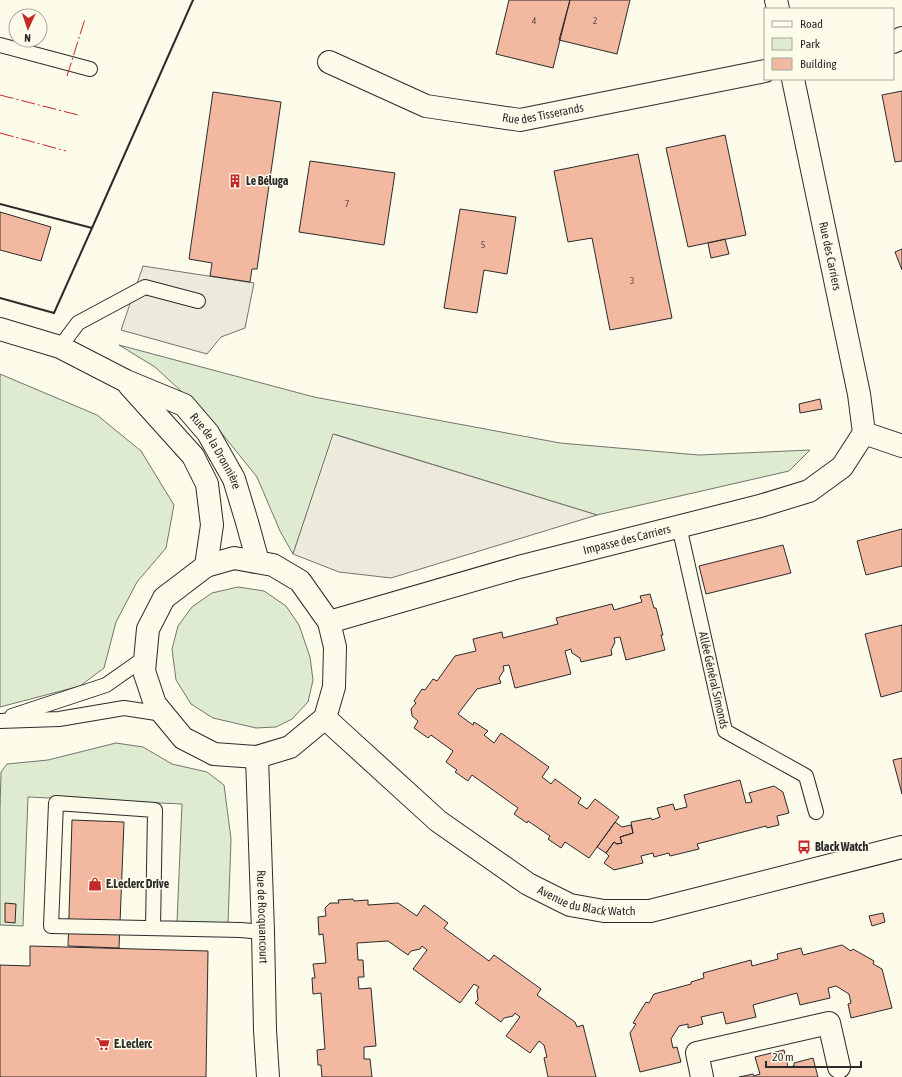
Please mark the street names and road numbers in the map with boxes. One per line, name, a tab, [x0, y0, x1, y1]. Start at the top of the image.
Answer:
street label: Rue des Tisserands	[501, 100, 585, 127]
street label: Rue des Carriers	[816, 220, 844, 292]
street label: Rue de la Dronnière	[187, 410, 244, 491]
street label: Impasse des Carriers	[582, 522, 672, 558]
street label: Allée Général Simonds	[696, 630, 731, 730]
street label: Rue de Rocquancourt	[254, 870, 271, 964]
street label: Avenue du Black Watch	[535, 883, 636, 918]

